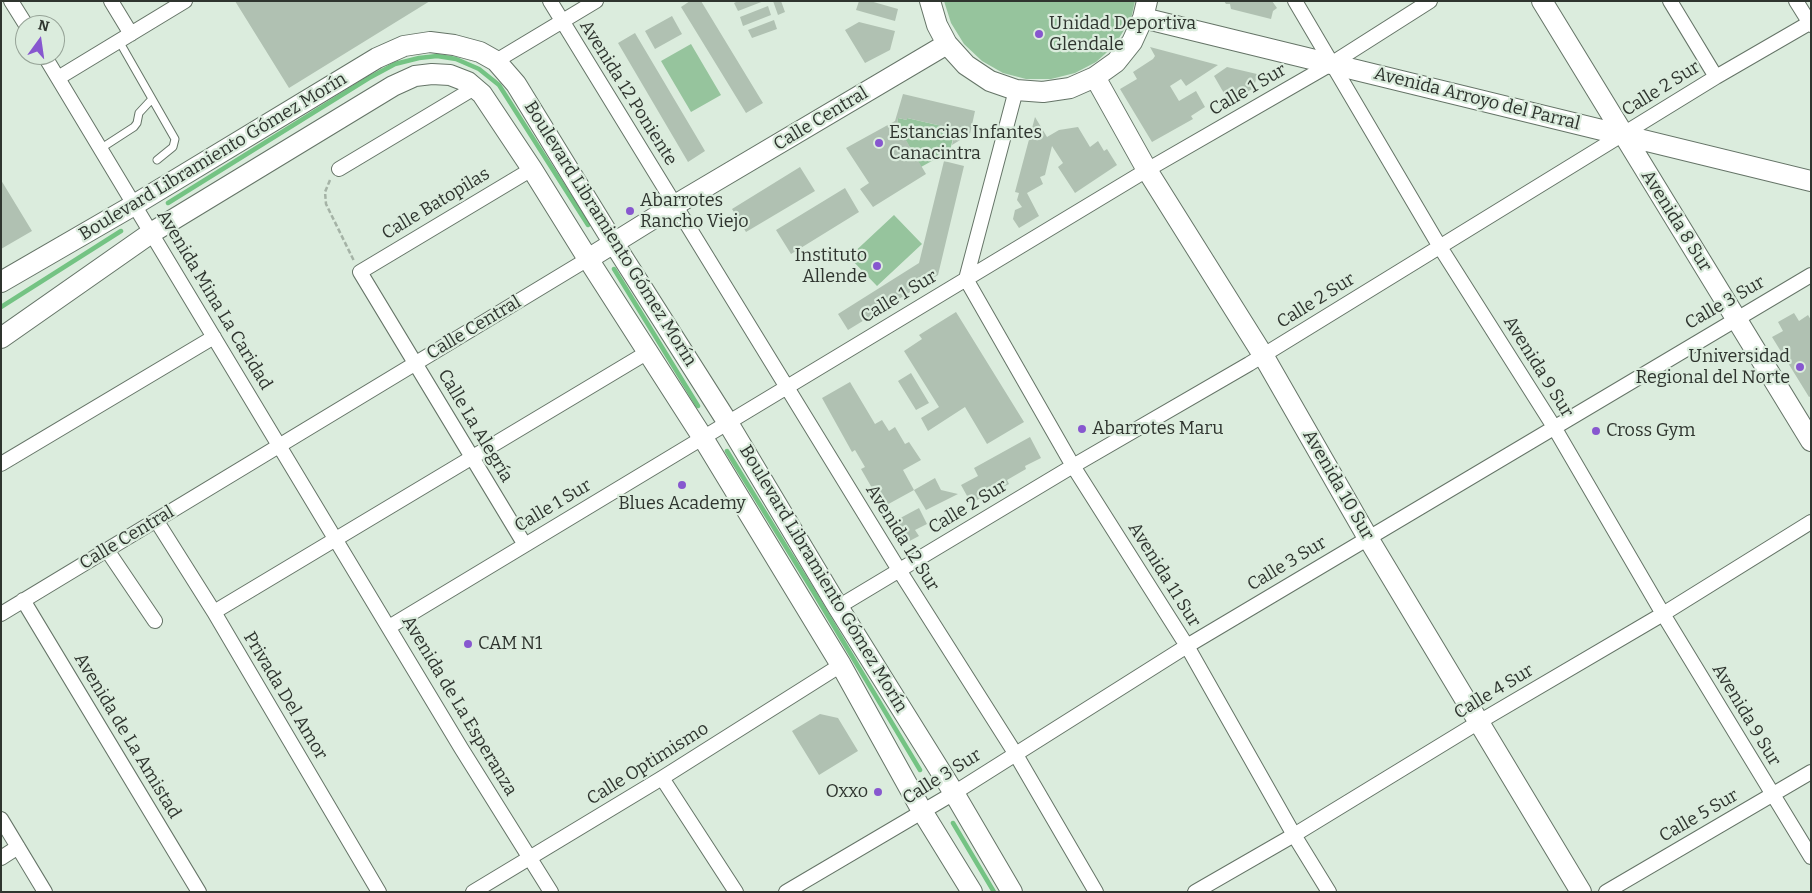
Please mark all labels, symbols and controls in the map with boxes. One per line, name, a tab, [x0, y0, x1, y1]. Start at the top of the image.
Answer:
place label: Unidad Deportiva Glendale	[1049, 13, 1196, 56]
north arrow	[15, 15, 65, 65]
text: N	[36, 16, 51, 35]
street label: Avenida 12 Poniente	[575, 16, 681, 170]
marker: Unidad Deportiva Glendale	[1033, 28, 1045, 40]
street label: Calle 2 Sur	[1618, 57, 1704, 121]
street label: Calle 1 Sur	[1206, 59, 1290, 121]
street label: Avenida Arroyo del Parral	[1372, 63, 1582, 135]
street label: Boulevard Libramiento Gómez Morín	[75, 68, 351, 246]
street label: Calle Central	[770, 82, 872, 156]
street label: Boulevard Libramiento Gómez Morín	[519, 97, 701, 371]
place label: Estancias Infantes Canacintra	[889, 122, 1042, 164]
marker: Estancias Infantes Canacintra	[873, 137, 885, 149]
street label: Calle Batopilas	[378, 163, 494, 245]
street label: Avenida 8 Sur	[1636, 166, 1716, 276]
place label: Abarrotes Rancho Viejo	[640, 190, 749, 232]
marker: Abarrotes Rancho Viejo	[624, 205, 636, 217]
street label: Avenida Mina La Caridad	[152, 206, 276, 394]
place label: Instituto Allende	[794, 245, 867, 288]
marker: Instituto Allende	[871, 260, 883, 272]
street label: Calle 1 Sur	[857, 266, 941, 328]
street label: Calle 2 Sur	[1273, 269, 1359, 333]
street label: Calle 3 Sur	[1681, 272, 1769, 334]
street label: Calle Central	[423, 291, 525, 365]
street label: Avenida 9 Sur	[1498, 312, 1578, 422]
place label: Universidad Regional del Norte	[1635, 346, 1790, 388]
marker: Universidad Regional del Norte	[1794, 361, 1806, 373]
street label: Calle La Alegría	[433, 366, 517, 486]
place label: Abarrotes Maru	[1092, 418, 1223, 440]
place label: Cross Gym	[1606, 420, 1695, 442]
marker: Abarrotes Maru	[1076, 423, 1088, 435]
marker: Cross Gym	[1590, 425, 1602, 437]
street label: Avenida 10 Sur	[1298, 426, 1378, 544]
street label: Boulevard Libramiento Gómez Morín	[734, 441, 912, 717]
street label: Calle 1 Sur	[511, 475, 595, 537]
street label: Calle 2 Sur	[925, 475, 1011, 539]
marker: Blues Academy	[676, 479, 688, 491]
street label: Avenida 12 Sur	[861, 481, 943, 595]
place label: Blues Academy	[618, 493, 746, 515]
street label: Calle Central	[76, 501, 178, 575]
street label: Avenida 11 Sur	[1123, 519, 1205, 631]
street label: Calle 3 Sur	[1244, 532, 1330, 596]
street label: Avenida de La Esperanza	[397, 612, 521, 800]
street label: Privada Del Amor	[238, 628, 332, 764]
place label: CAM N1	[478, 633, 542, 655]
marker: CAM N1	[462, 638, 474, 650]
street label: Avenida de La Amistad	[69, 649, 185, 823]
street label: Calle 4 Sur	[1450, 660, 1538, 724]
street label: Avenida 9 Sur	[1707, 660, 1785, 770]
street label: Calle Optimismo	[583, 718, 713, 810]
street label: Calle 3 Sur	[899, 744, 985, 810]
place label: Oxxo	[825, 781, 868, 803]
street label: Calle 5 Sur	[1656, 785, 1742, 847]
marker: Oxxo	[872, 786, 884, 798]

